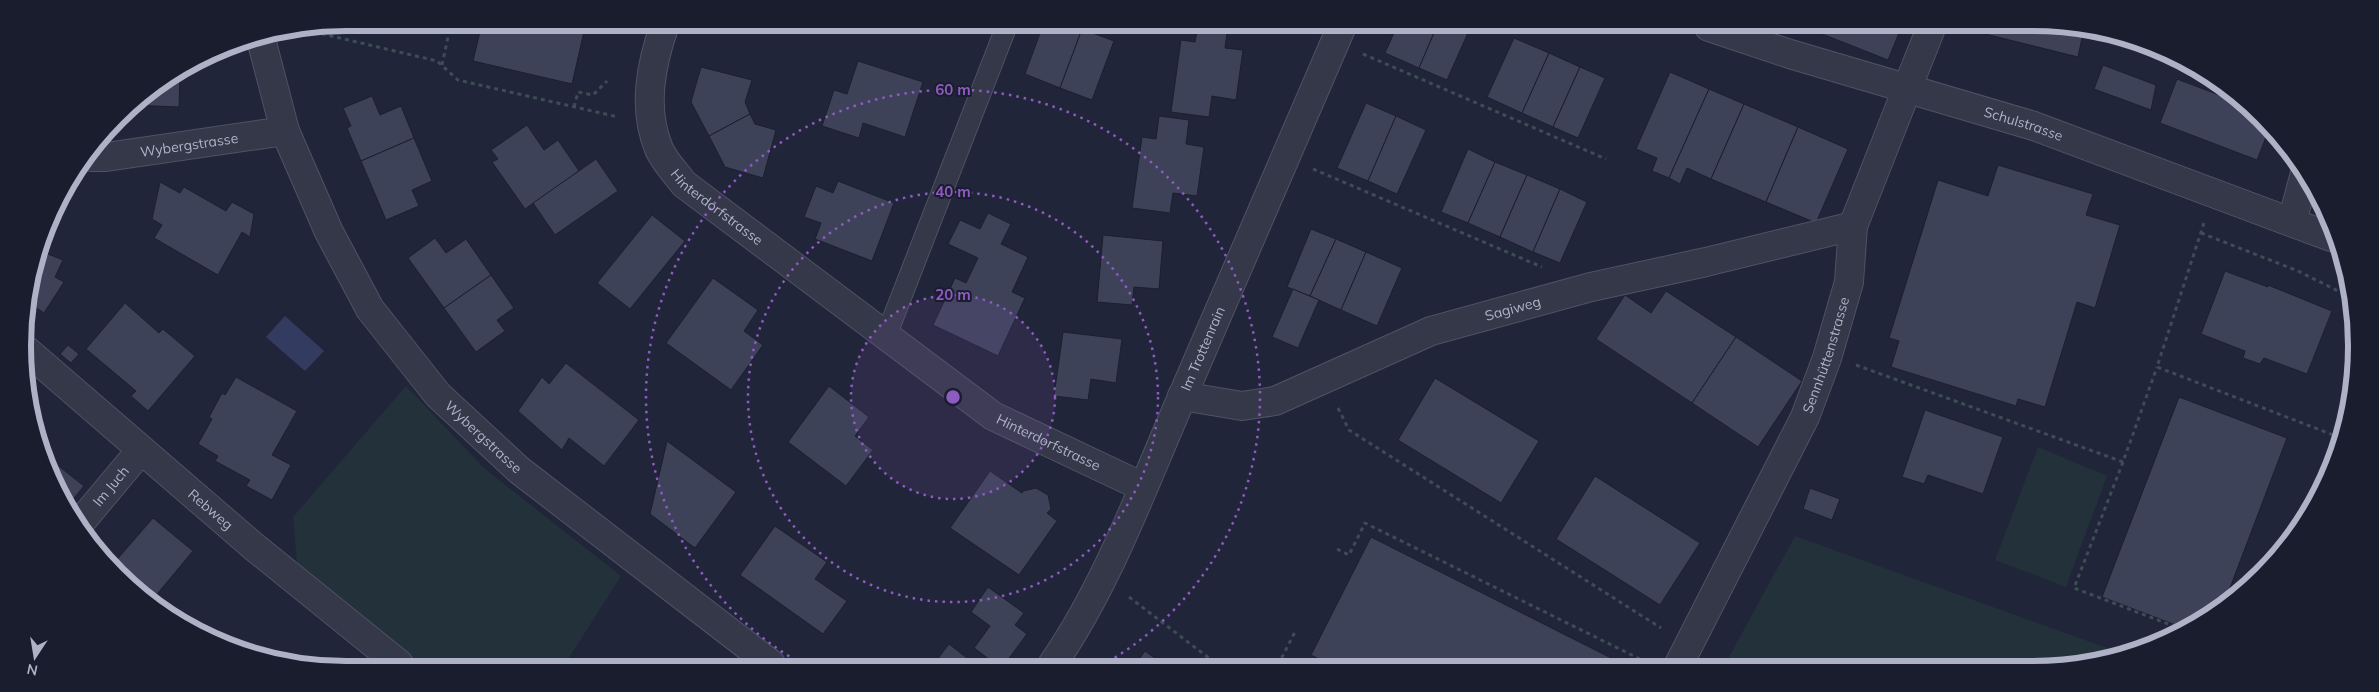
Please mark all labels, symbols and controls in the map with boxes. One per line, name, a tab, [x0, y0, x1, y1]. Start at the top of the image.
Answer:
text: 60 m	[935, 80, 971, 99]
street label: Schulstrasse	[1982, 103, 2065, 145]
street label: Wybergstrasse	[139, 129, 239, 161]
street label: Hinterdorfstrasse	[667, 165, 766, 249]
text: 40 m	[935, 182, 971, 201]
text: 20 m	[935, 285, 971, 304]
street label: Sagiweg	[1483, 292, 1543, 325]
street label: Sennhüttenstrasse	[1798, 295, 1853, 416]
street label: Im Trottenrain	[1177, 304, 1229, 394]
centre of rings	[944, 388, 962, 406]
street label: Wybergstrasse	[441, 397, 526, 477]
street label: Hinterdorfstrasse	[994, 410, 1103, 475]
street label: Im Juch	[89, 462, 133, 510]
street label: Rebweg	[185, 485, 237, 534]
north arrow	[10, 632, 60, 682]
text: N	[25, 660, 39, 680]

